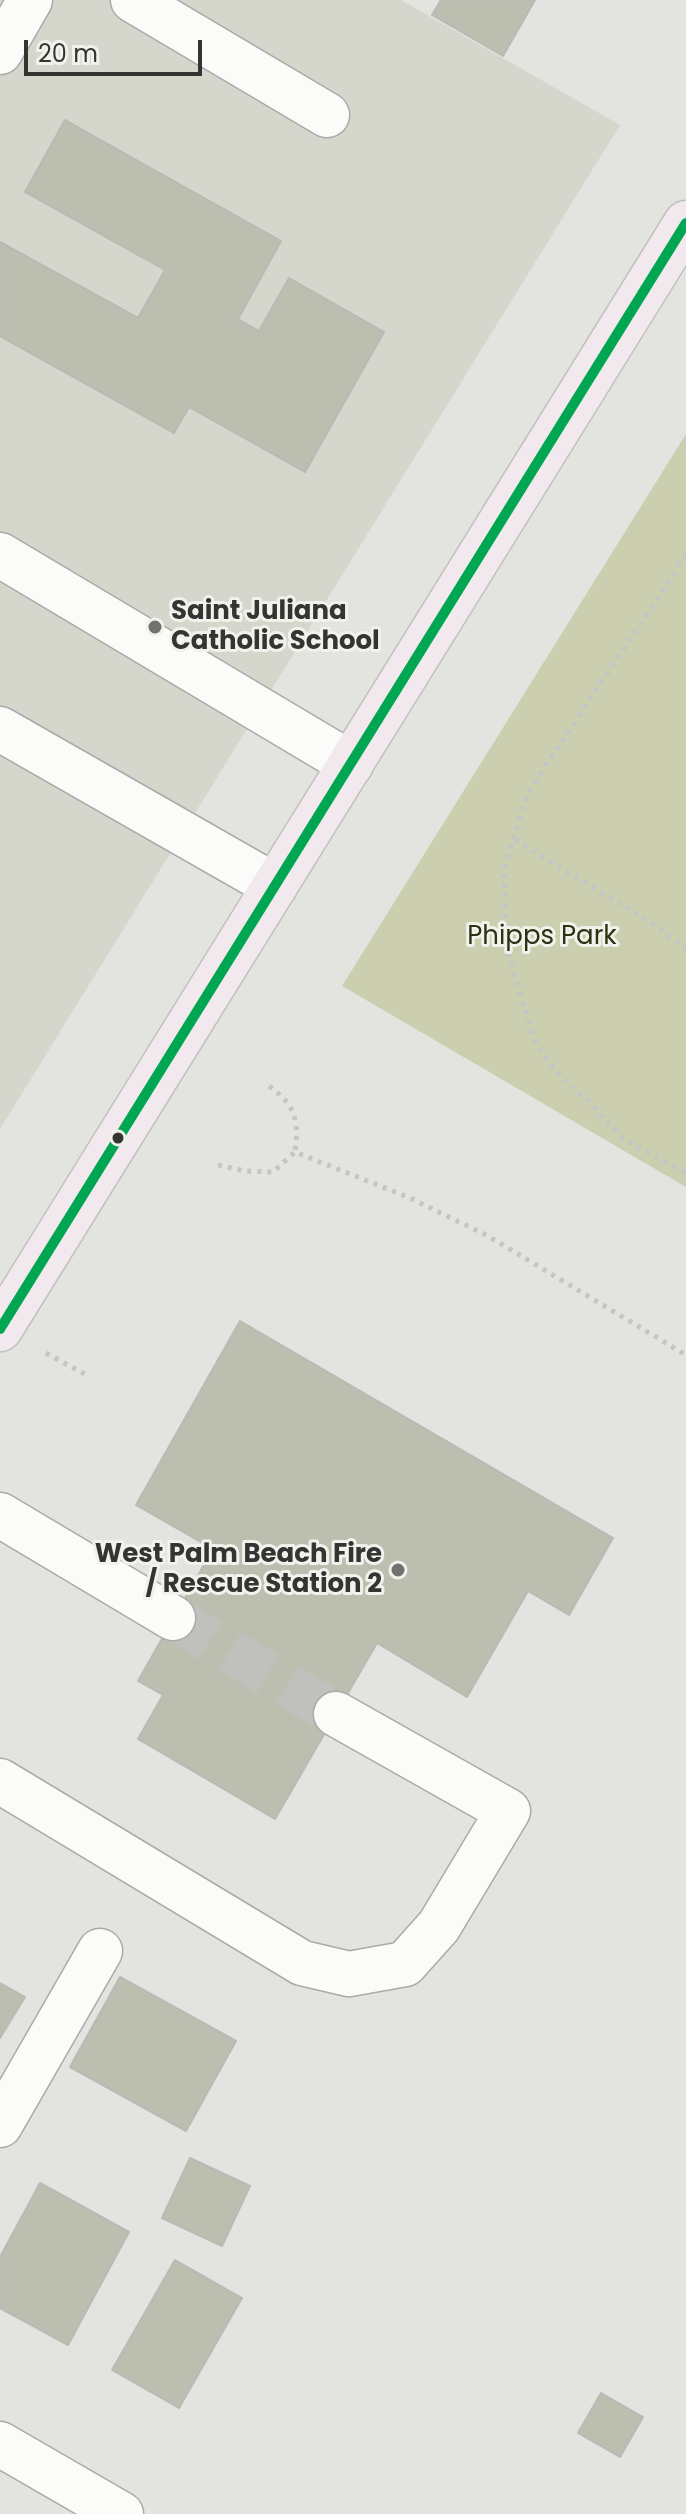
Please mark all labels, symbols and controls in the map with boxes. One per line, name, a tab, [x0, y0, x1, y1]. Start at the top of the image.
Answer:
scale bar	[28, 24, 206, 74]
text: 20 m	[38, 37, 98, 70]
place label: Saint Juliana Catholic School	[171, 596, 380, 658]
marker: Saint Juliana Catholic School	[146, 618, 164, 636]
park label: Phipps Park	[467, 921, 617, 953]
unlabelled marker	[110, 1130, 126, 1146]
place label: West Palm Beach Fire / Rescue Station 2	[95, 1539, 382, 1600]
marker: West Palm Beach Fire / Rescue Station 2	[389, 1561, 407, 1579]

